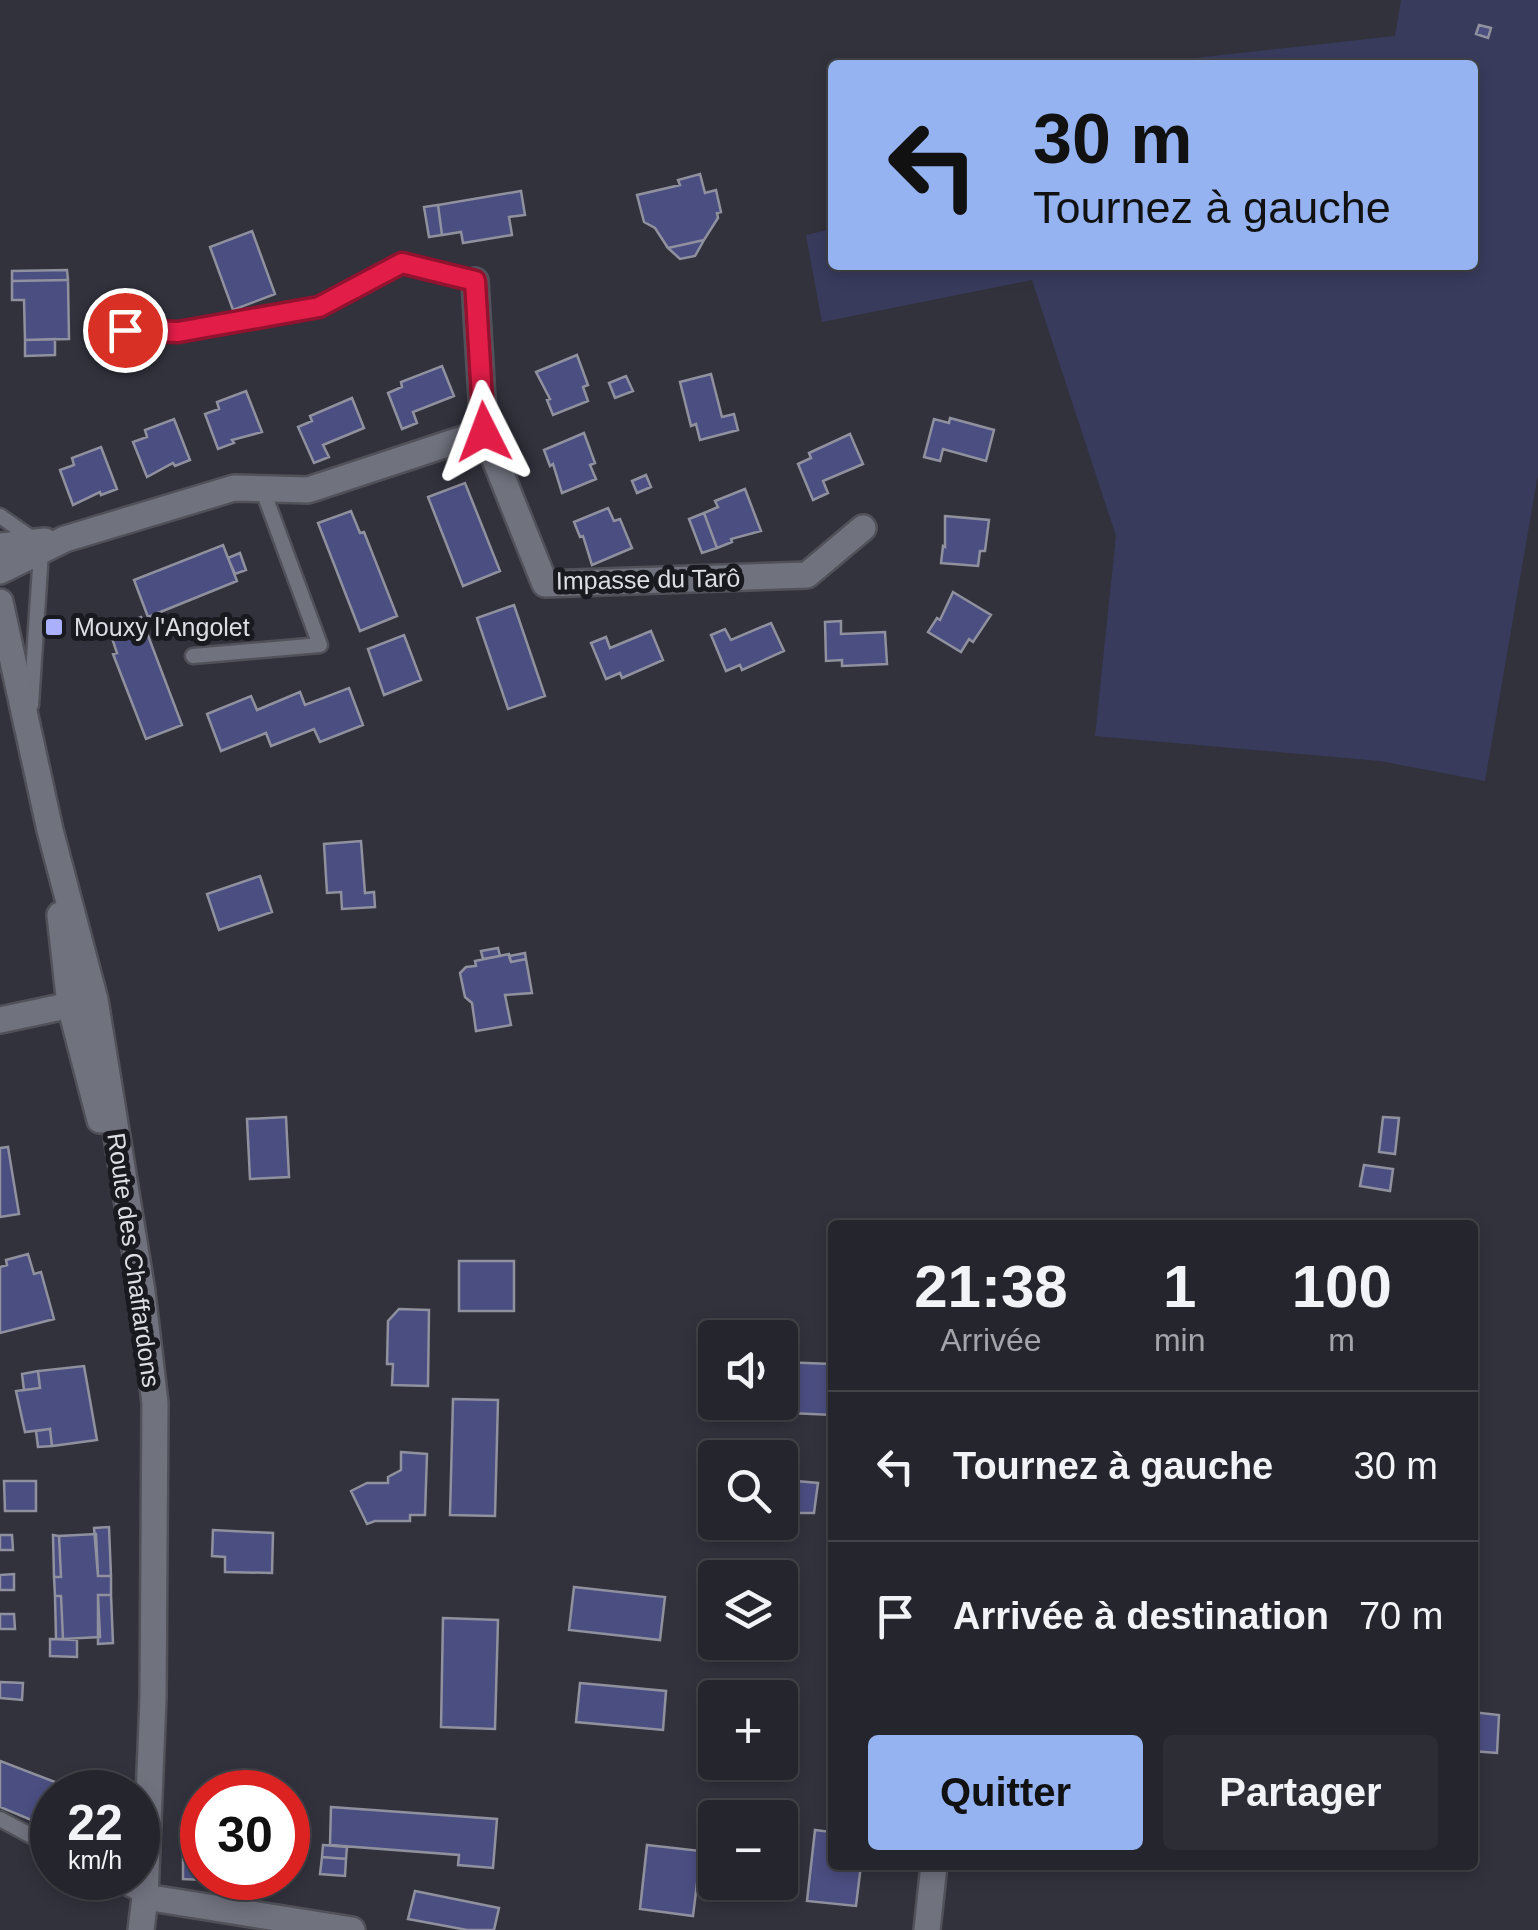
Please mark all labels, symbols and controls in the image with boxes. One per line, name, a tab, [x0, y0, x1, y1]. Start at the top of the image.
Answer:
icon: left	[868, 100, 998, 230]
text: 30 m	[1033, 100, 1193, 178]
text: Tournez à gauche	[1033, 182, 1391, 233]
pin	[83, 288, 168, 373]
icon: arrive	[98, 303, 153, 358]
position arrow	[432, 380, 536, 484]
street label: Impasse du Tarô	[556, 563, 740, 595]
place label: Mouxy l'Angolet	[74, 613, 250, 641]
marker: Mouxy l'Angolet	[43, 616, 65, 638]
street label: Route des Chaffardons	[102, 1131, 166, 1389]
text: 21:38	[914, 1253, 1068, 1320]
text: 1	[1163, 1253, 1196, 1320]
text: 100	[1292, 1253, 1392, 1320]
map controls	[698, 1320, 798, 1900]
button: sound	[698, 1320, 798, 1420]
text: Arrivée	[940, 1322, 1042, 1358]
text: min	[1154, 1322, 1205, 1358]
text: m	[1328, 1322, 1355, 1358]
icon: left	[868, 1439, 923, 1494]
button: search	[698, 1440, 798, 1540]
text: Tournez à gauche	[953, 1445, 1273, 1487]
text: 30 m	[1354, 1445, 1438, 1487]
button: layers	[698, 1560, 798, 1660]
icon: arrive	[868, 1589, 923, 1644]
text: Arrivée à destination	[953, 1595, 1329, 1637]
text: 70 m	[1359, 1595, 1443, 1637]
button: +	[698, 1680, 798, 1780]
button: Quitter	[868, 1735, 1143, 1850]
button: Partager	[1163, 1735, 1438, 1850]
speed limit sign: 30	[180, 1770, 310, 1900]
text: 22	[67, 1795, 123, 1851]
button: −	[698, 1800, 798, 1900]
text: km/h	[68, 1846, 122, 1874]

